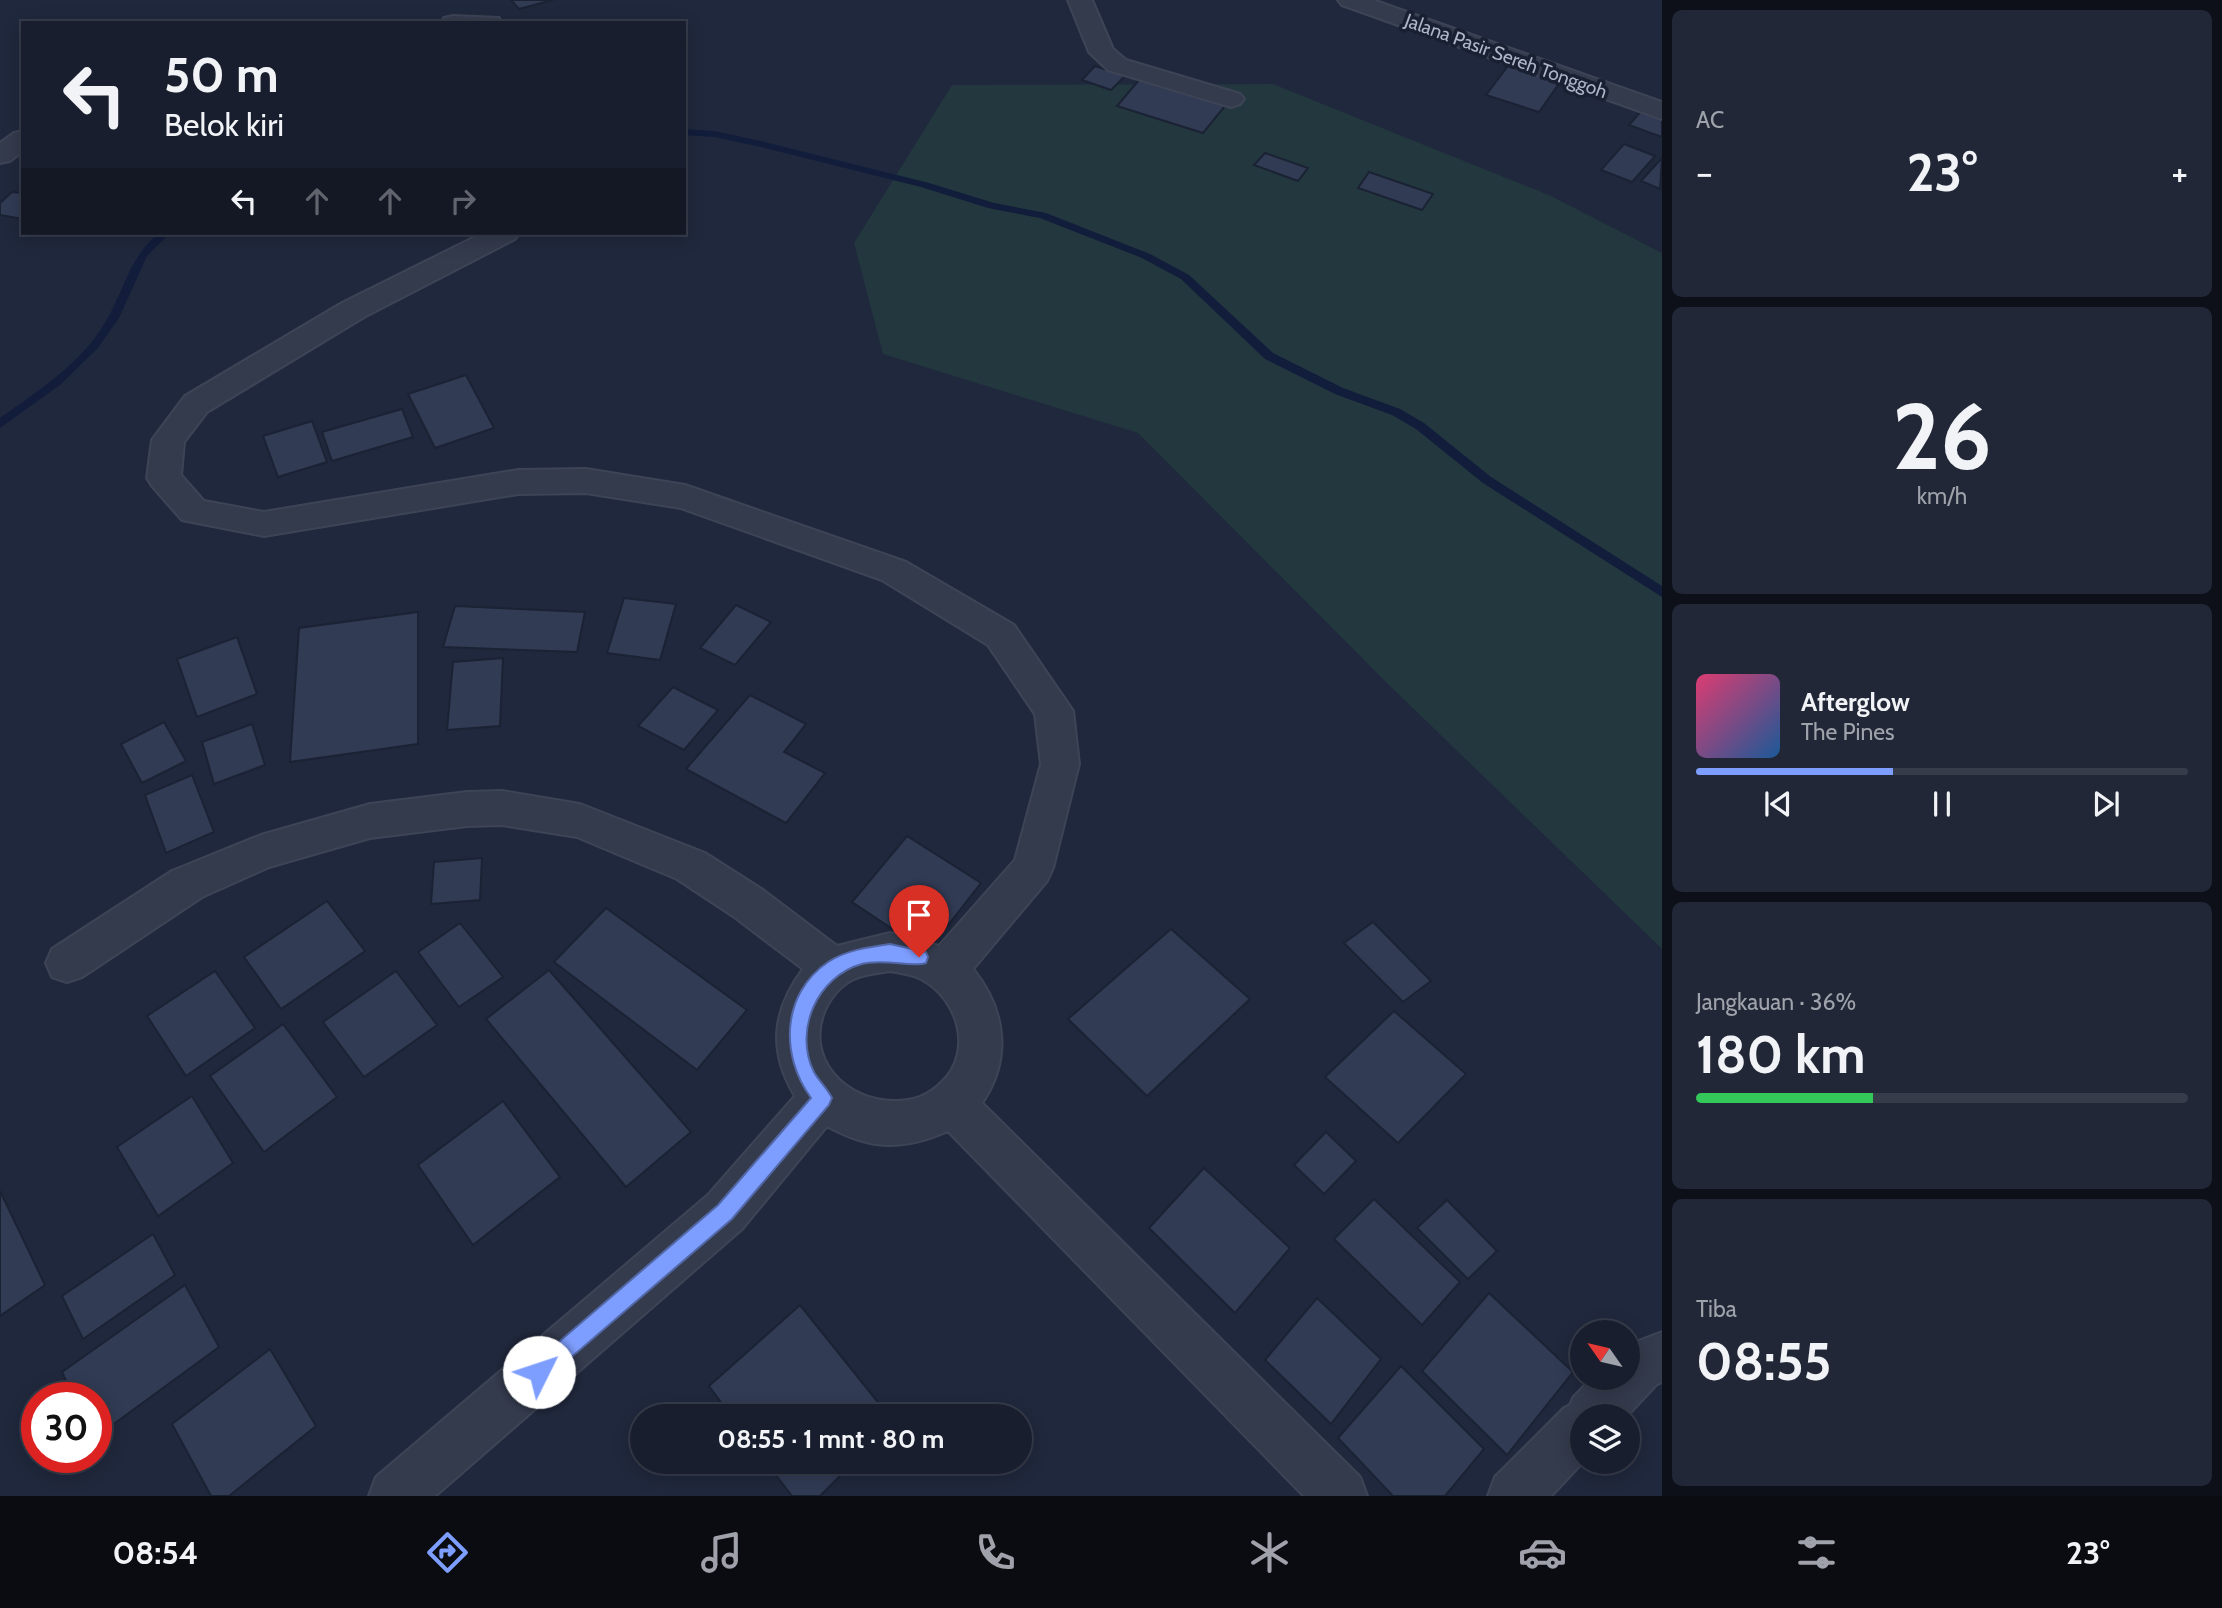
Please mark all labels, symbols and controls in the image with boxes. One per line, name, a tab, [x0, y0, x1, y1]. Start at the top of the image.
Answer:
street label: Jalana Pasir Sereh Tonggoh	[1401, 8, 1610, 103]
text: 50 m	[164, 45, 279, 104]
icon: left	[49, 49, 140, 140]
text: Belok kiri	[164, 105, 284, 144]
text: AC	[1696, 106, 1724, 134]
text: 23°	[1907, 141, 1977, 204]
text: −	[1696, 149, 1713, 196]
text: +	[2171, 149, 2188, 196]
icon: left	[225, 182, 263, 220]
icon: ahead	[298, 182, 336, 220]
icon: ahead	[371, 182, 409, 220]
icon: right	[444, 182, 482, 220]
text: 26	[1892, 381, 1992, 492]
text: km/h	[1917, 482, 1967, 510]
text: Afterglow	[1801, 686, 1910, 718]
text: The Pines	[1801, 718, 1895, 746]
icon: previous	[1759, 785, 1797, 823]
icon: pause	[1923, 785, 1961, 823]
icon: next	[2087, 785, 2125, 823]
pin	[889, 885, 949, 957]
icon: arrive	[900, 896, 938, 934]
text: Jangkauan · 36%	[1696, 988, 1856, 1016]
text: 180 km	[1696, 1023, 1865, 1086]
text: Tiba	[1696, 1295, 1737, 1323]
north arrow	[1570, 1320, 1640, 1390]
map controls	[1570, 1320, 1640, 1474]
text: 08:55	[1696, 1330, 1832, 1393]
position arrow	[502, 1335, 576, 1409]
speed limit sign: 30	[21, 1382, 112, 1473]
button: layers	[1570, 1404, 1640, 1474]
text: 08:55 · 1 mnt · 80 m	[718, 1423, 944, 1455]
icon: directions	[423, 1528, 472, 1577]
icon: music	[697, 1528, 746, 1577]
icon: phone	[971, 1528, 1020, 1577]
icon: climate	[1245, 1528, 1294, 1577]
icon: car	[1518, 1528, 1567, 1577]
icon: filters	[1792, 1528, 1841, 1577]
text: 08:54	[112, 1533, 198, 1572]
text: 23°	[2066, 1533, 2110, 1572]

